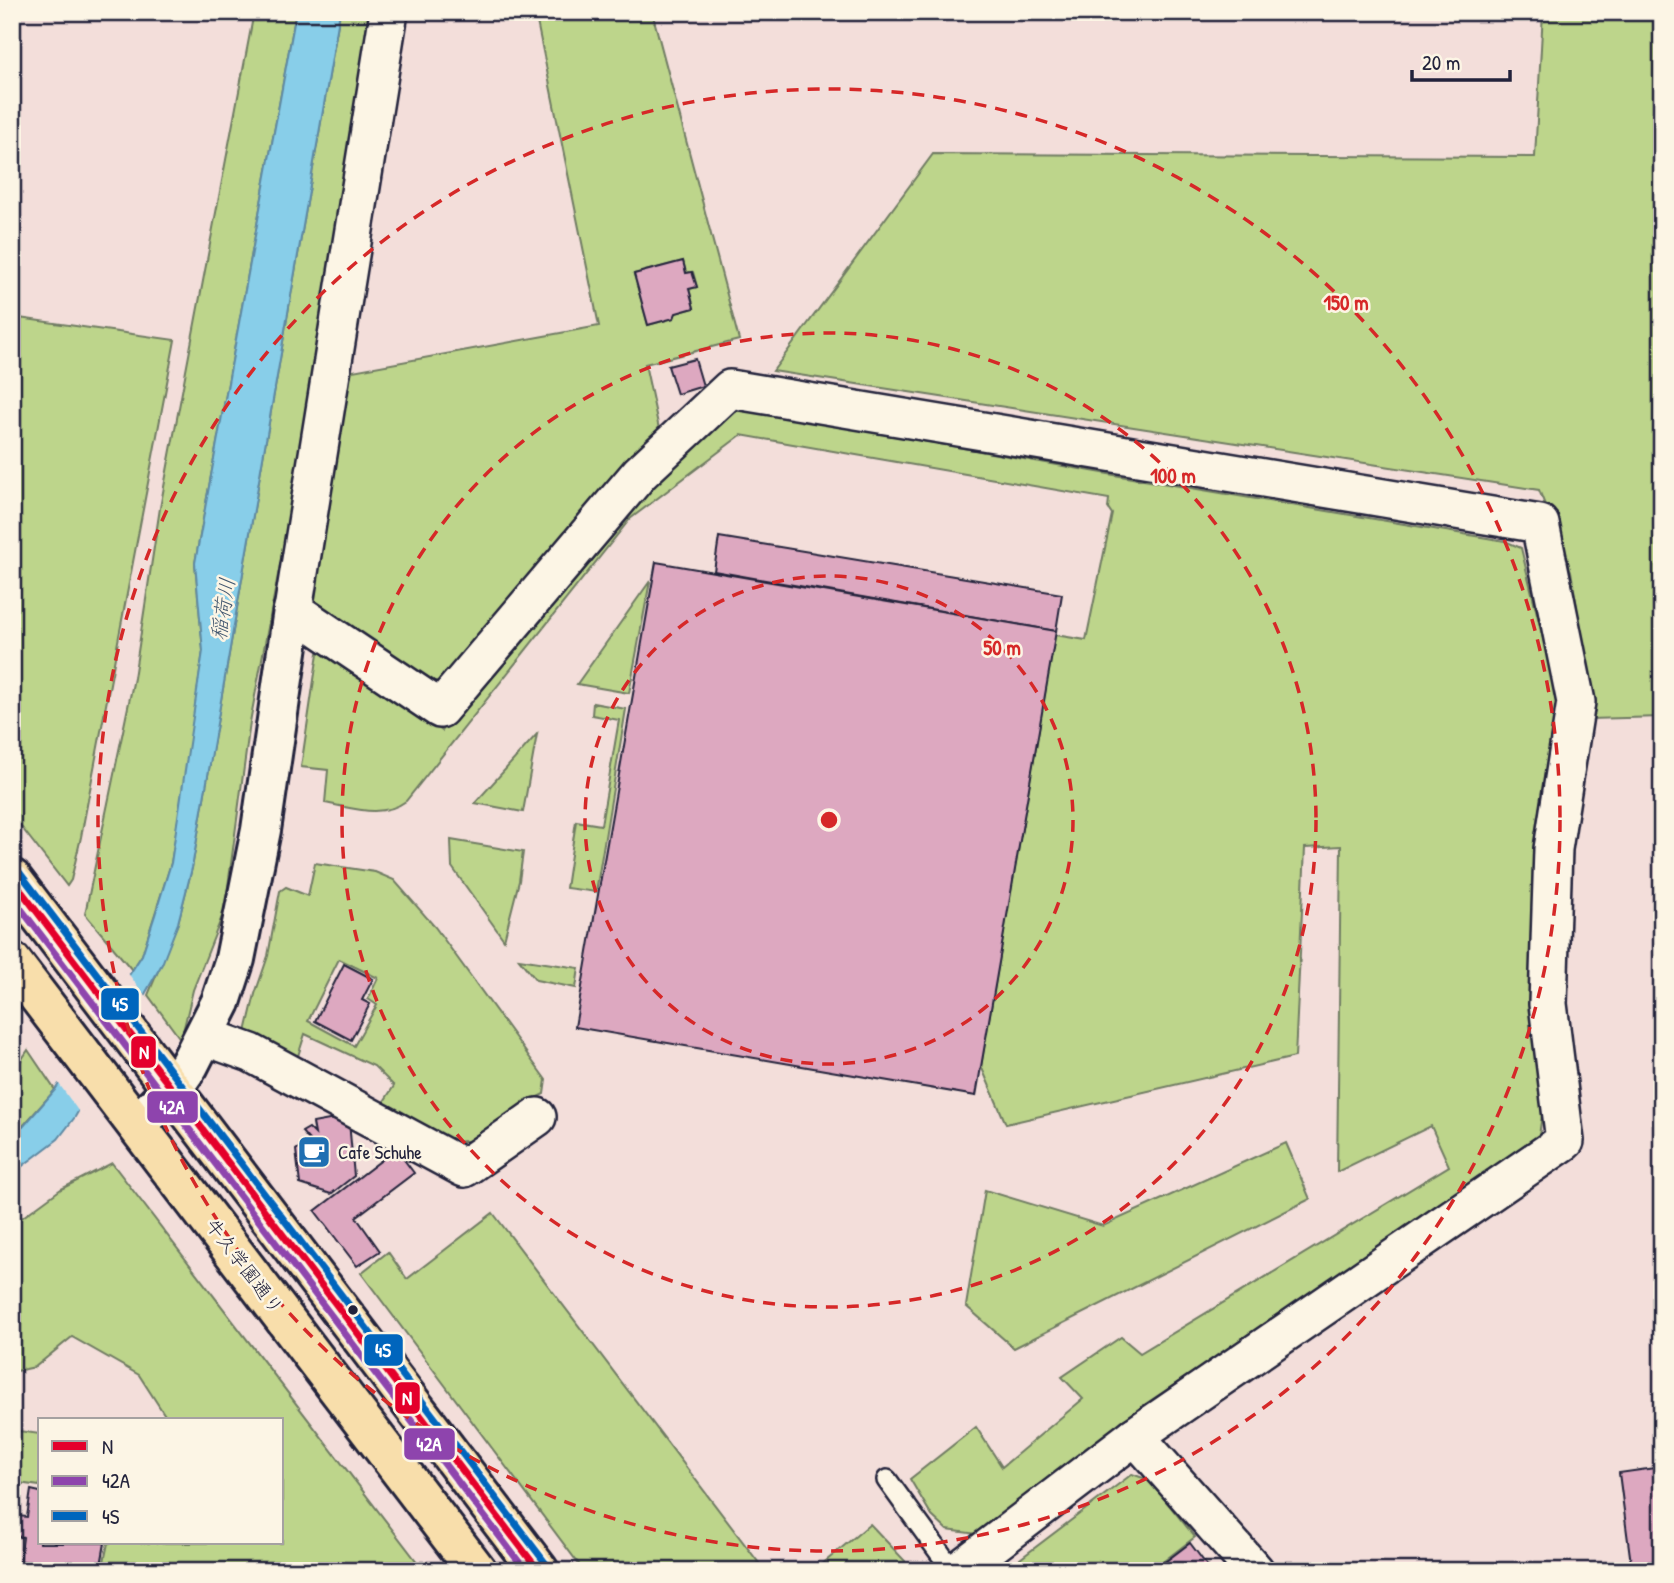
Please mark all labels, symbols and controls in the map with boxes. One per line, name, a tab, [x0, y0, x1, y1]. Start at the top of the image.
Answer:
scale bar	[1412, 38, 1510, 82]
text: 20 m	[1422, 48, 1460, 77]
text: 150 m	[1323, 288, 1369, 317]
text: 100 m	[1150, 461, 1196, 490]
water label: 稲荷川	[203, 576, 242, 642]
text: 50 m	[983, 633, 1021, 662]
centre of rings	[817, 808, 841, 832]
line badge: 4S	[100, 987, 140, 1021]
text: 4S	[112, 991, 128, 1017]
line badge: N	[130, 1035, 157, 1069]
text: N	[139, 1039, 149, 1065]
line badge: 42A	[146, 1090, 199, 1124]
text: 42A	[159, 1094, 185, 1120]
cafe icon: Cafe Schuhe	[295, 1133, 333, 1171]
place label: Cafe Schuhe	[338, 1139, 422, 1165]
street label: 牛久学園通り	[200, 1213, 290, 1319]
unlabelled marker	[346, 1303, 360, 1317]
line badge: 4S	[363, 1333, 404, 1367]
text: 4S	[375, 1337, 391, 1363]
line badge: N	[394, 1381, 421, 1415]
text: N	[402, 1385, 412, 1411]
legend	[38, 1418, 284, 1544]
line badge: 42A	[403, 1427, 456, 1461]
text: 42A	[416, 1431, 442, 1457]
text: N	[102, 1432, 113, 1461]
text: 42A	[102, 1466, 130, 1495]
text: 4S	[102, 1502, 120, 1531]

